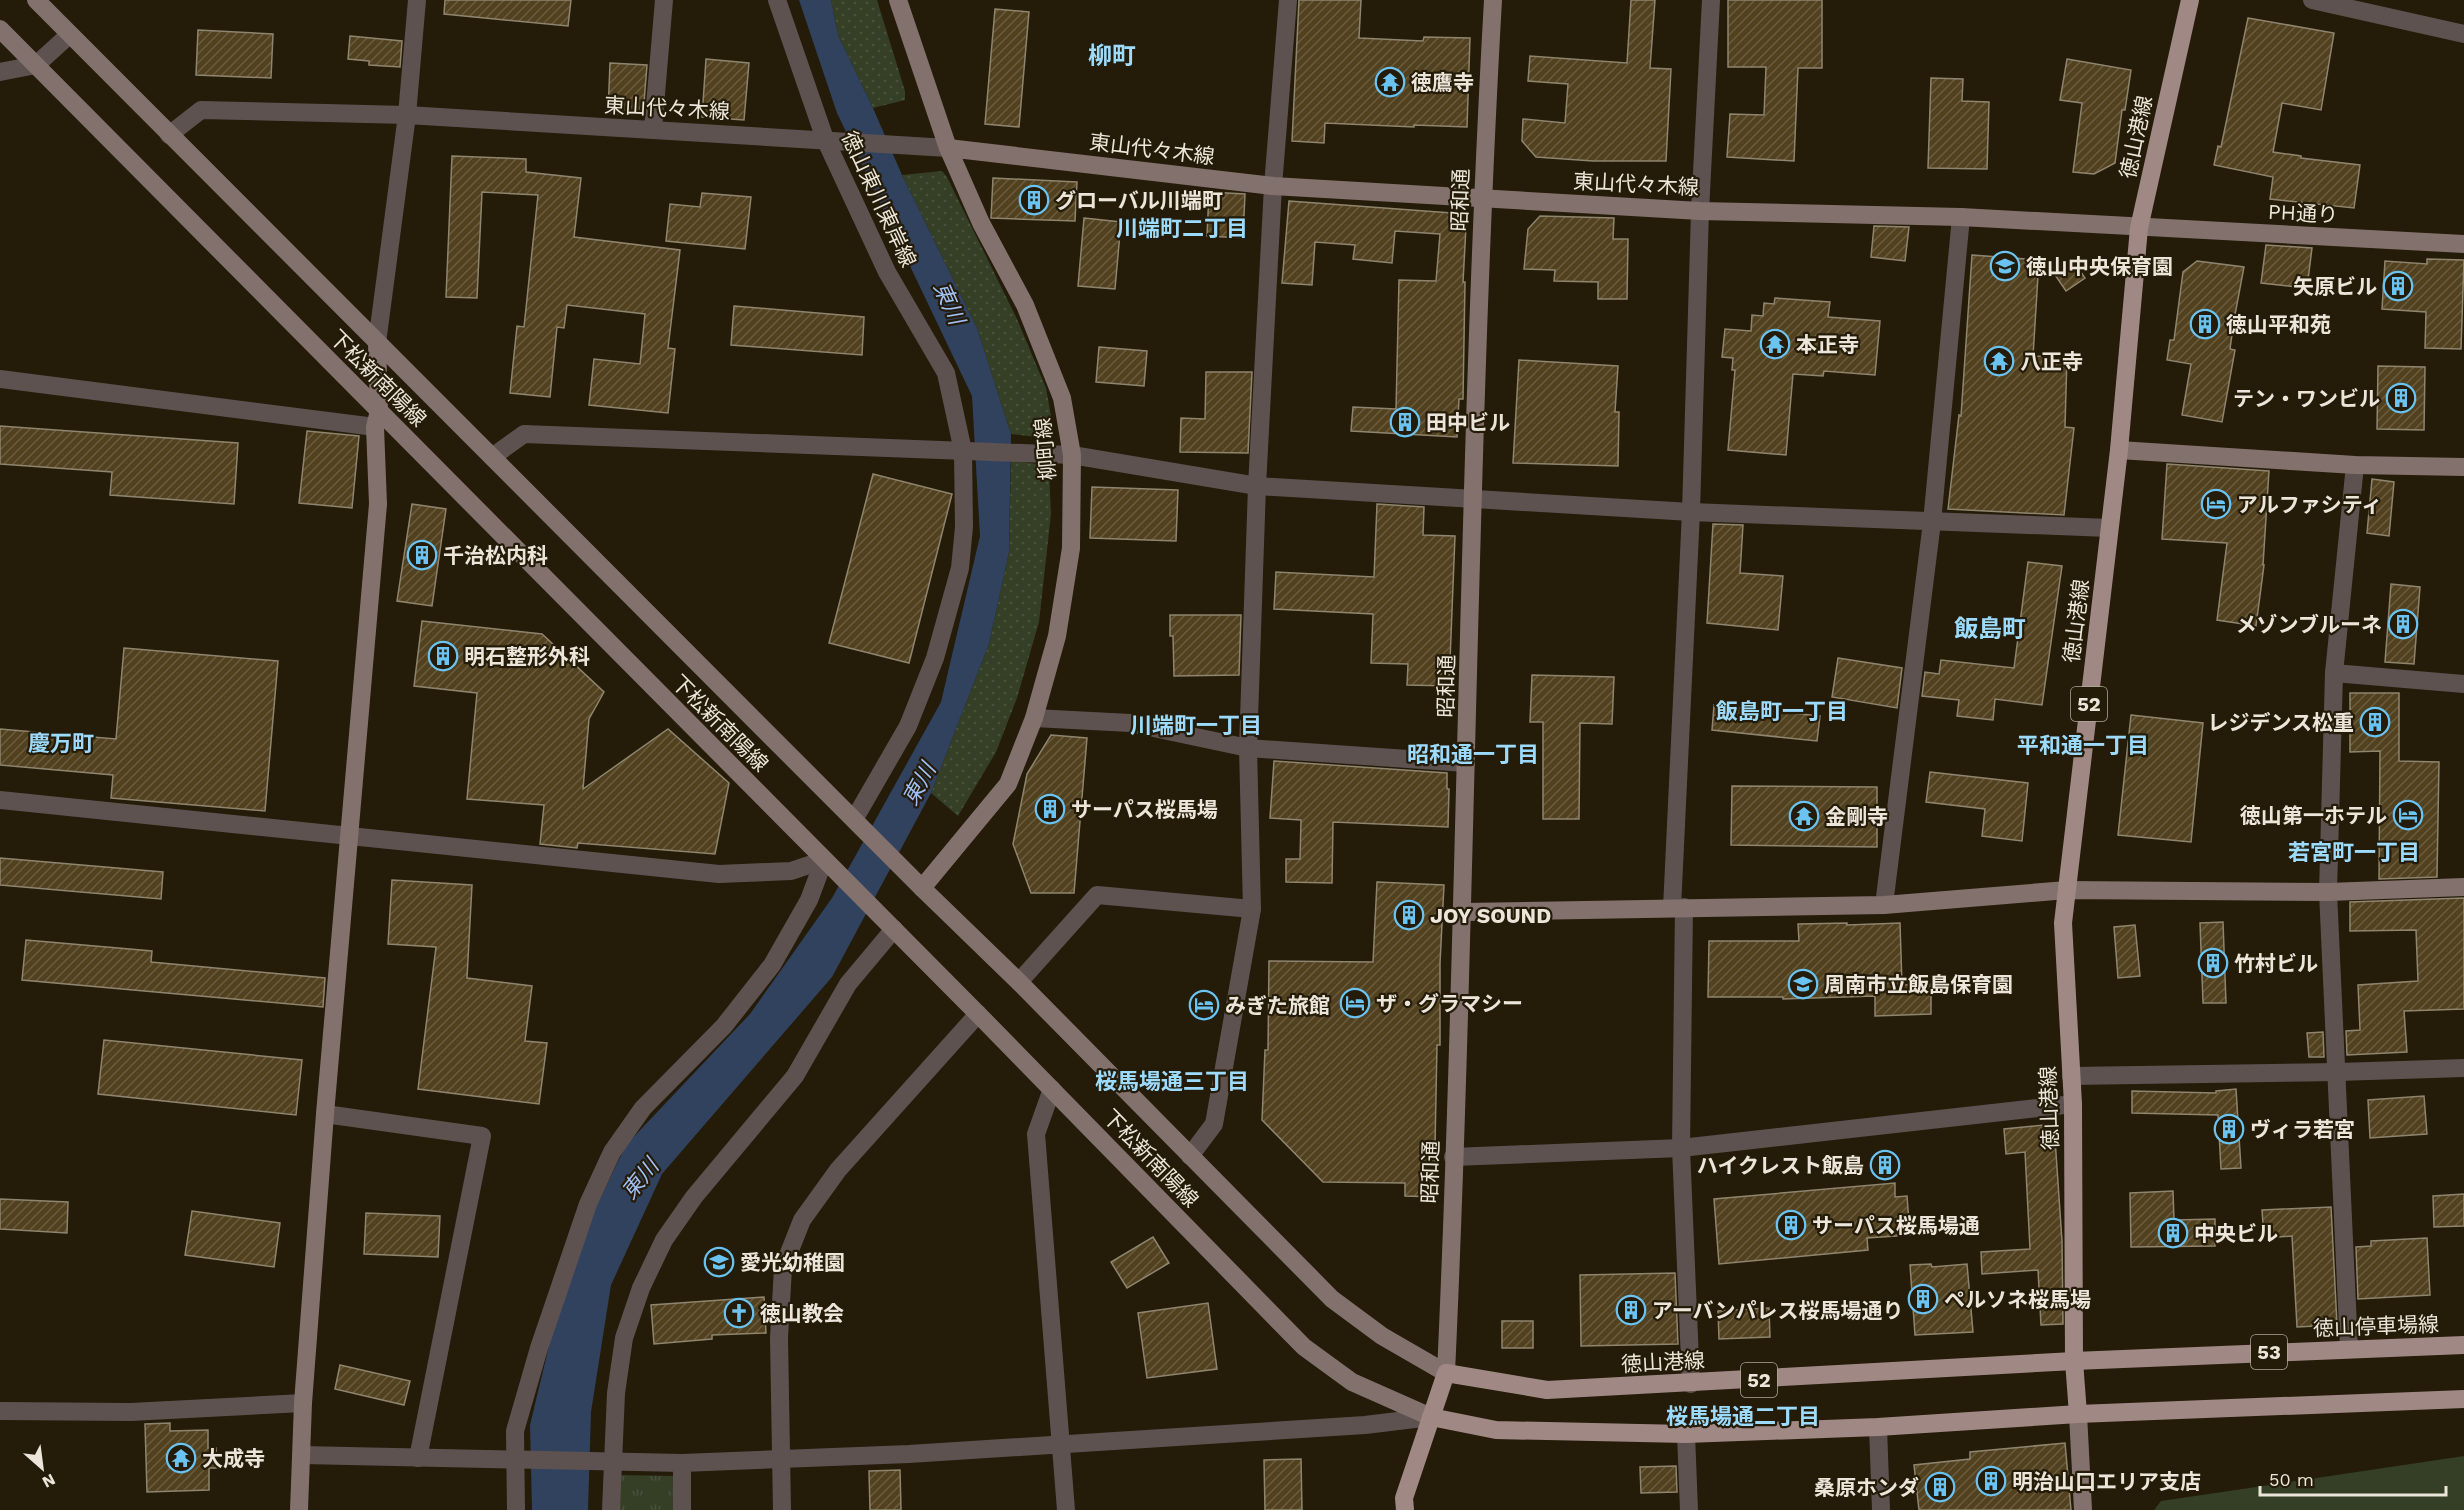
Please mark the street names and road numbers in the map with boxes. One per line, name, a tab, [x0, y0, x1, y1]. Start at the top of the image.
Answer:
street label: 東山代々木線	[603, 92, 731, 124]
street label: 徳山港線	[2115, 93, 2157, 181]
street label: 徳山東川東岸線	[837, 127, 921, 271]
street label: 東山代々木線	[1088, 129, 1216, 169]
street label: 昭和通	[1446, 168, 1474, 232]
street label: 東山代々木線	[1572, 168, 1700, 200]
street label: PH通り	[2267, 199, 2339, 227]
street label: 下松新南陽線	[325, 325, 431, 431]
street label: 柳町線	[1030, 417, 1060, 481]
street label: 徳山港線	[2058, 578, 2094, 664]
street label: 昭和通	[1433, 654, 1459, 718]
street label: 下松新南陽線	[667, 670, 773, 776]
road number: 52	[2071, 687, 2107, 721]
street label: 徳山港線	[2035, 1066, 2063, 1150]
street label: 下松新南陽線	[1098, 1104, 1204, 1212]
street label: 昭和通	[1416, 1140, 1444, 1204]
street label: 徳山停車場線	[2313, 1311, 2439, 1341]
road number: 53	[2251, 1335, 2287, 1369]
street label: 徳山港線	[1620, 1347, 1706, 1377]
road number: 52	[1741, 1363, 1777, 1397]

